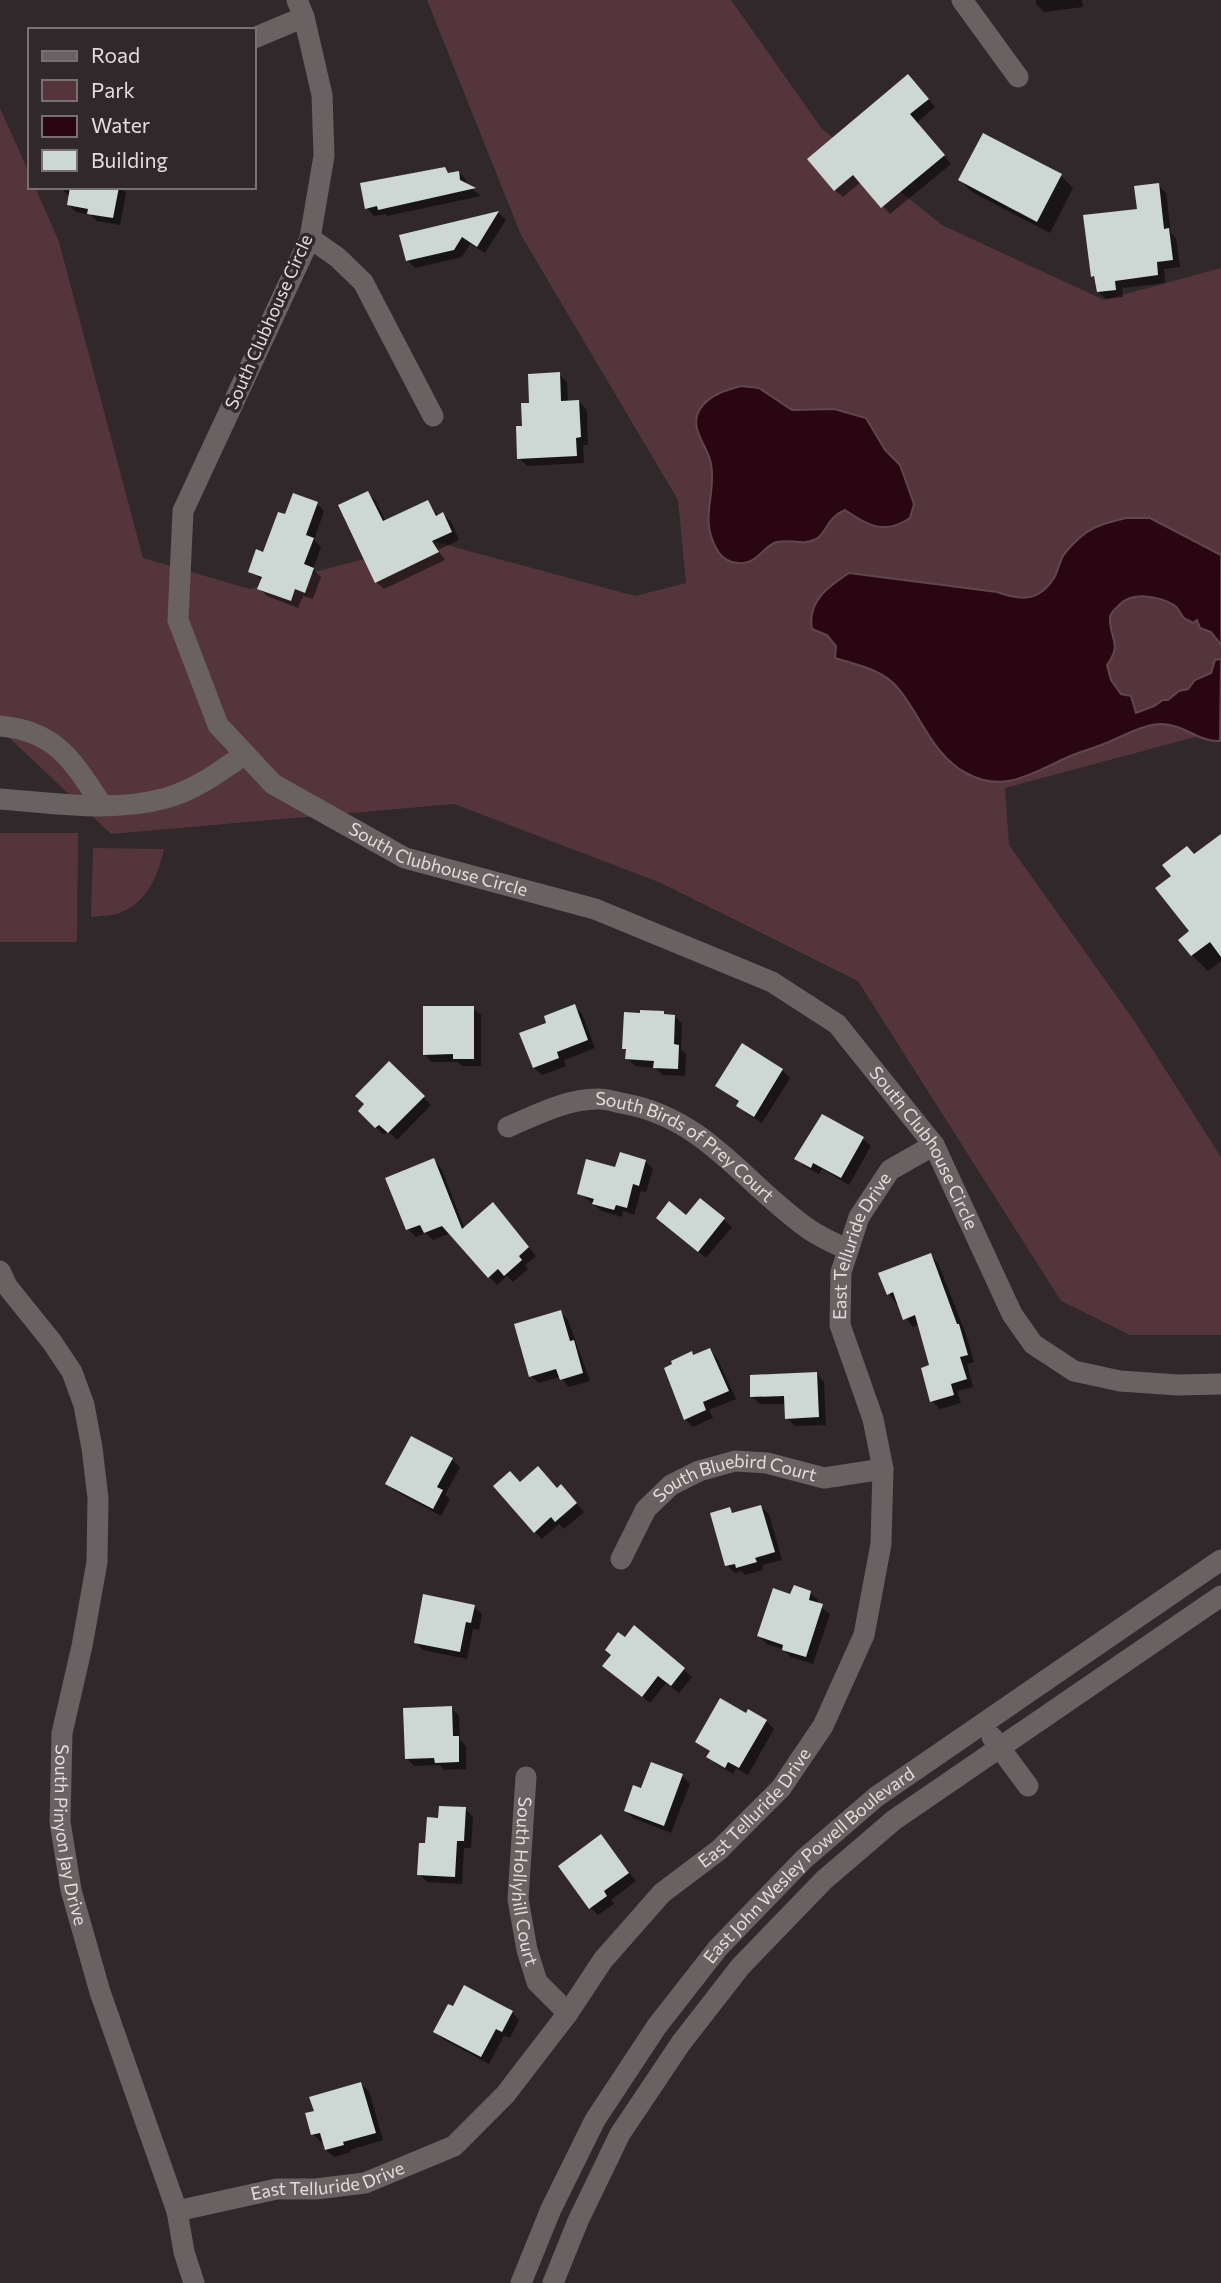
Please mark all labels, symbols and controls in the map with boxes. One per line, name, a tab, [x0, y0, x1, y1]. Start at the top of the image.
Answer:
legend	[28, 28, 256, 189]
text: Road	[91, 42, 140, 67]
text: Park	[91, 77, 135, 102]
text: Water	[91, 112, 150, 137]
text: Building	[91, 147, 168, 172]
street label: South Clubhouse Circle	[220, 231, 317, 412]
street label: South Clubhouse Circle	[345, 817, 530, 900]
street label: South Clubhouse Circle	[865, 1061, 983, 1233]
street label: South Birds of Prey Court	[595, 1087, 779, 1206]
street label: East Telluride Drive	[828, 1168, 895, 1320]
street label: South Bluebird Court	[648, 1449, 819, 1506]
street label: East Telluride Drive	[693, 1743, 815, 1872]
street label: South Pinyon Jay Drive	[50, 1744, 92, 1928]
street label: East John Wesley Powell Boulevard	[698, 1762, 918, 1968]
street label: South Hollyhill Court	[508, 1796, 543, 1969]
street label: East Telluride Drive	[248, 2156, 407, 2205]

